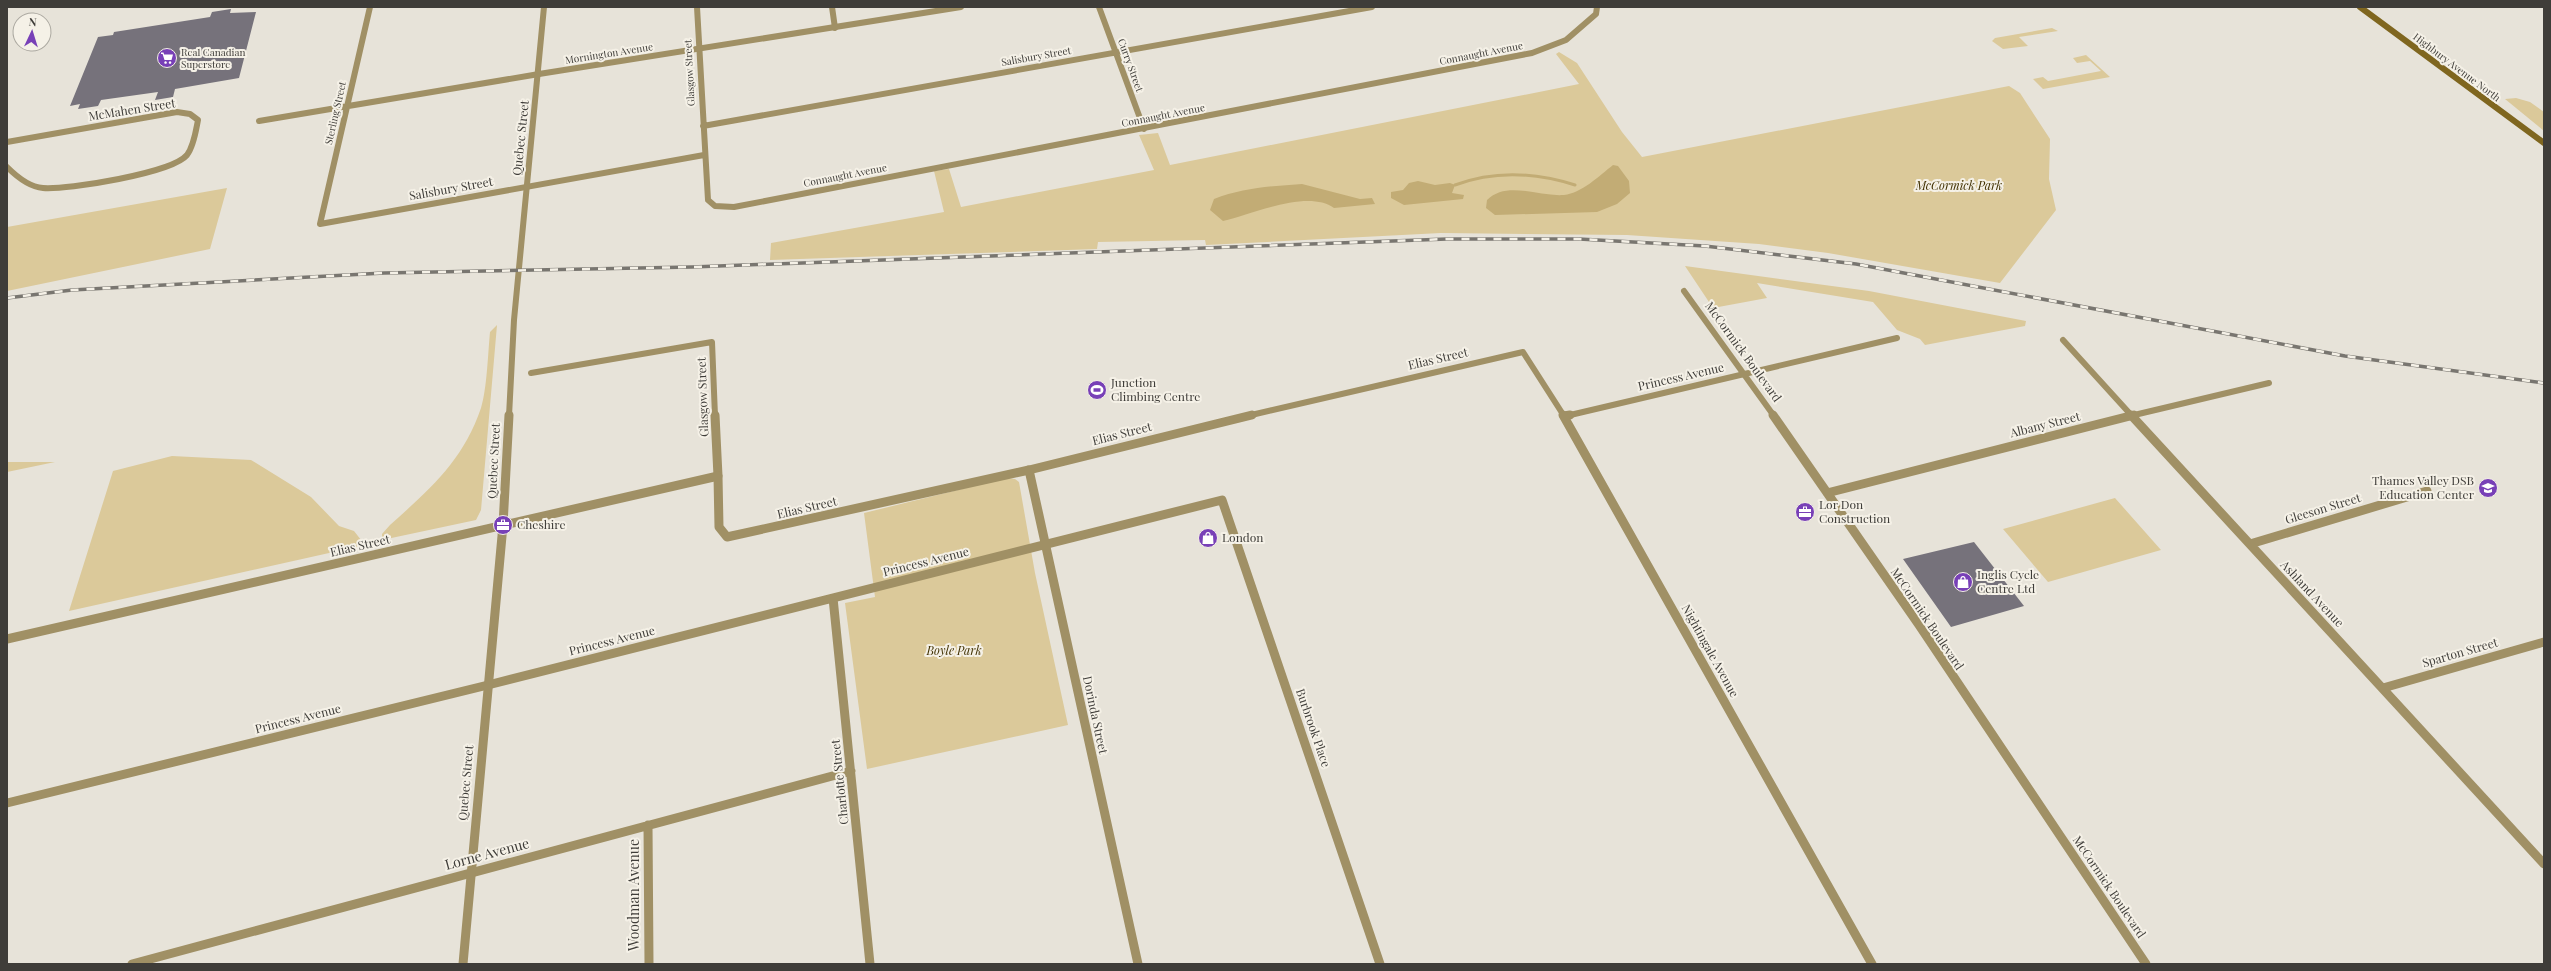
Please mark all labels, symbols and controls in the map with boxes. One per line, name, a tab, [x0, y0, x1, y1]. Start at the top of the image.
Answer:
north arrow	[12, 12, 52, 52]
text: N	[28, 14, 37, 29]
street label: Highbury Avenue North	[2410, 29, 2504, 105]
street label: Curry Street	[1115, 36, 1147, 94]
street label: Connaught Avenue	[1438, 38, 1524, 68]
street label: Mornington Avenue	[564, 39, 654, 67]
street label: Glasgow Street	[680, 39, 698, 107]
street label: Salisbury Street	[1000, 43, 1072, 69]
place label: Real Canadian Superstore	[181, 45, 245, 71]
supermarket icon: Real Canadian Superstore	[156, 47, 178, 69]
street label: Sterling Street	[321, 80, 349, 146]
street label: McMahen Street	[87, 94, 177, 124]
street label: Quebec Street	[508, 99, 532, 176]
street label: Connaught Avenue	[1120, 100, 1206, 130]
street label: Connaught Avenue	[802, 160, 888, 190]
street label: Salisbury Street	[408, 173, 495, 203]
park label: McCormick Park	[1915, 177, 2002, 193]
street label: McCormick Boulevard	[1702, 298, 1786, 405]
street label: Elias Street	[1406, 343, 1470, 373]
street label: Glasgow Street	[693, 356, 711, 437]
street label: Princess Avenue	[1636, 358, 1725, 394]
place label: Junction Climbing Centre	[1110, 374, 1200, 404]
sports icon: Junction Climbing Centre	[1086, 379, 1108, 401]
street label: Albany Street	[2007, 407, 2082, 441]
street label: Elias Street	[1090, 418, 1154, 448]
street label: Quebec Street	[483, 422, 503, 499]
place label: Thames Valley DSB Education Center	[2372, 472, 2475, 502]
school or university icon: Thames Valley DSB Education Center	[2477, 477, 2499, 499]
street label: Gleeson Street	[2283, 489, 2363, 527]
street label: Elias Street	[775, 492, 839, 522]
place label: Lor Don Construction	[1819, 496, 1890, 526]
office icon: Lor Don Construction	[1794, 501, 1816, 523]
office icon: Cheshire	[492, 514, 514, 536]
place label: Cheshire	[517, 516, 566, 532]
shop icon: London	[1197, 527, 1219, 549]
place label: London	[1222, 529, 1264, 545]
street label: Elias Street	[328, 530, 392, 560]
street label: Princess Avenue	[881, 543, 970, 579]
street label: Ashland Avenue	[2277, 556, 2348, 630]
street label: McCormick Boulevard	[1888, 564, 1968, 673]
place label: Inglis Cycle Centre Ltd	[1977, 566, 2039, 596]
shop icon: Inglis Cycle Centre Ltd	[1952, 571, 1974, 593]
street label: Nightingale Avenue	[1679, 601, 1743, 700]
street label: Princess Avenue	[567, 622, 656, 658]
street label: Sparton Street	[2420, 633, 2500, 670]
park label: Boyle Park	[925, 642, 982, 658]
street label: Dorinda Street	[1080, 674, 1112, 756]
street label: Burbrook Place	[1293, 686, 1335, 769]
street label: Princess Avenue	[253, 700, 342, 736]
street label: Charlotte Street	[826, 738, 851, 825]
street label: Quebec Street	[454, 744, 476, 821]
street label: McCormick Boulevard	[2070, 832, 2150, 941]
street label: Lorne Avenue	[442, 833, 531, 874]
street label: Woodman Avenue	[624, 839, 643, 952]

